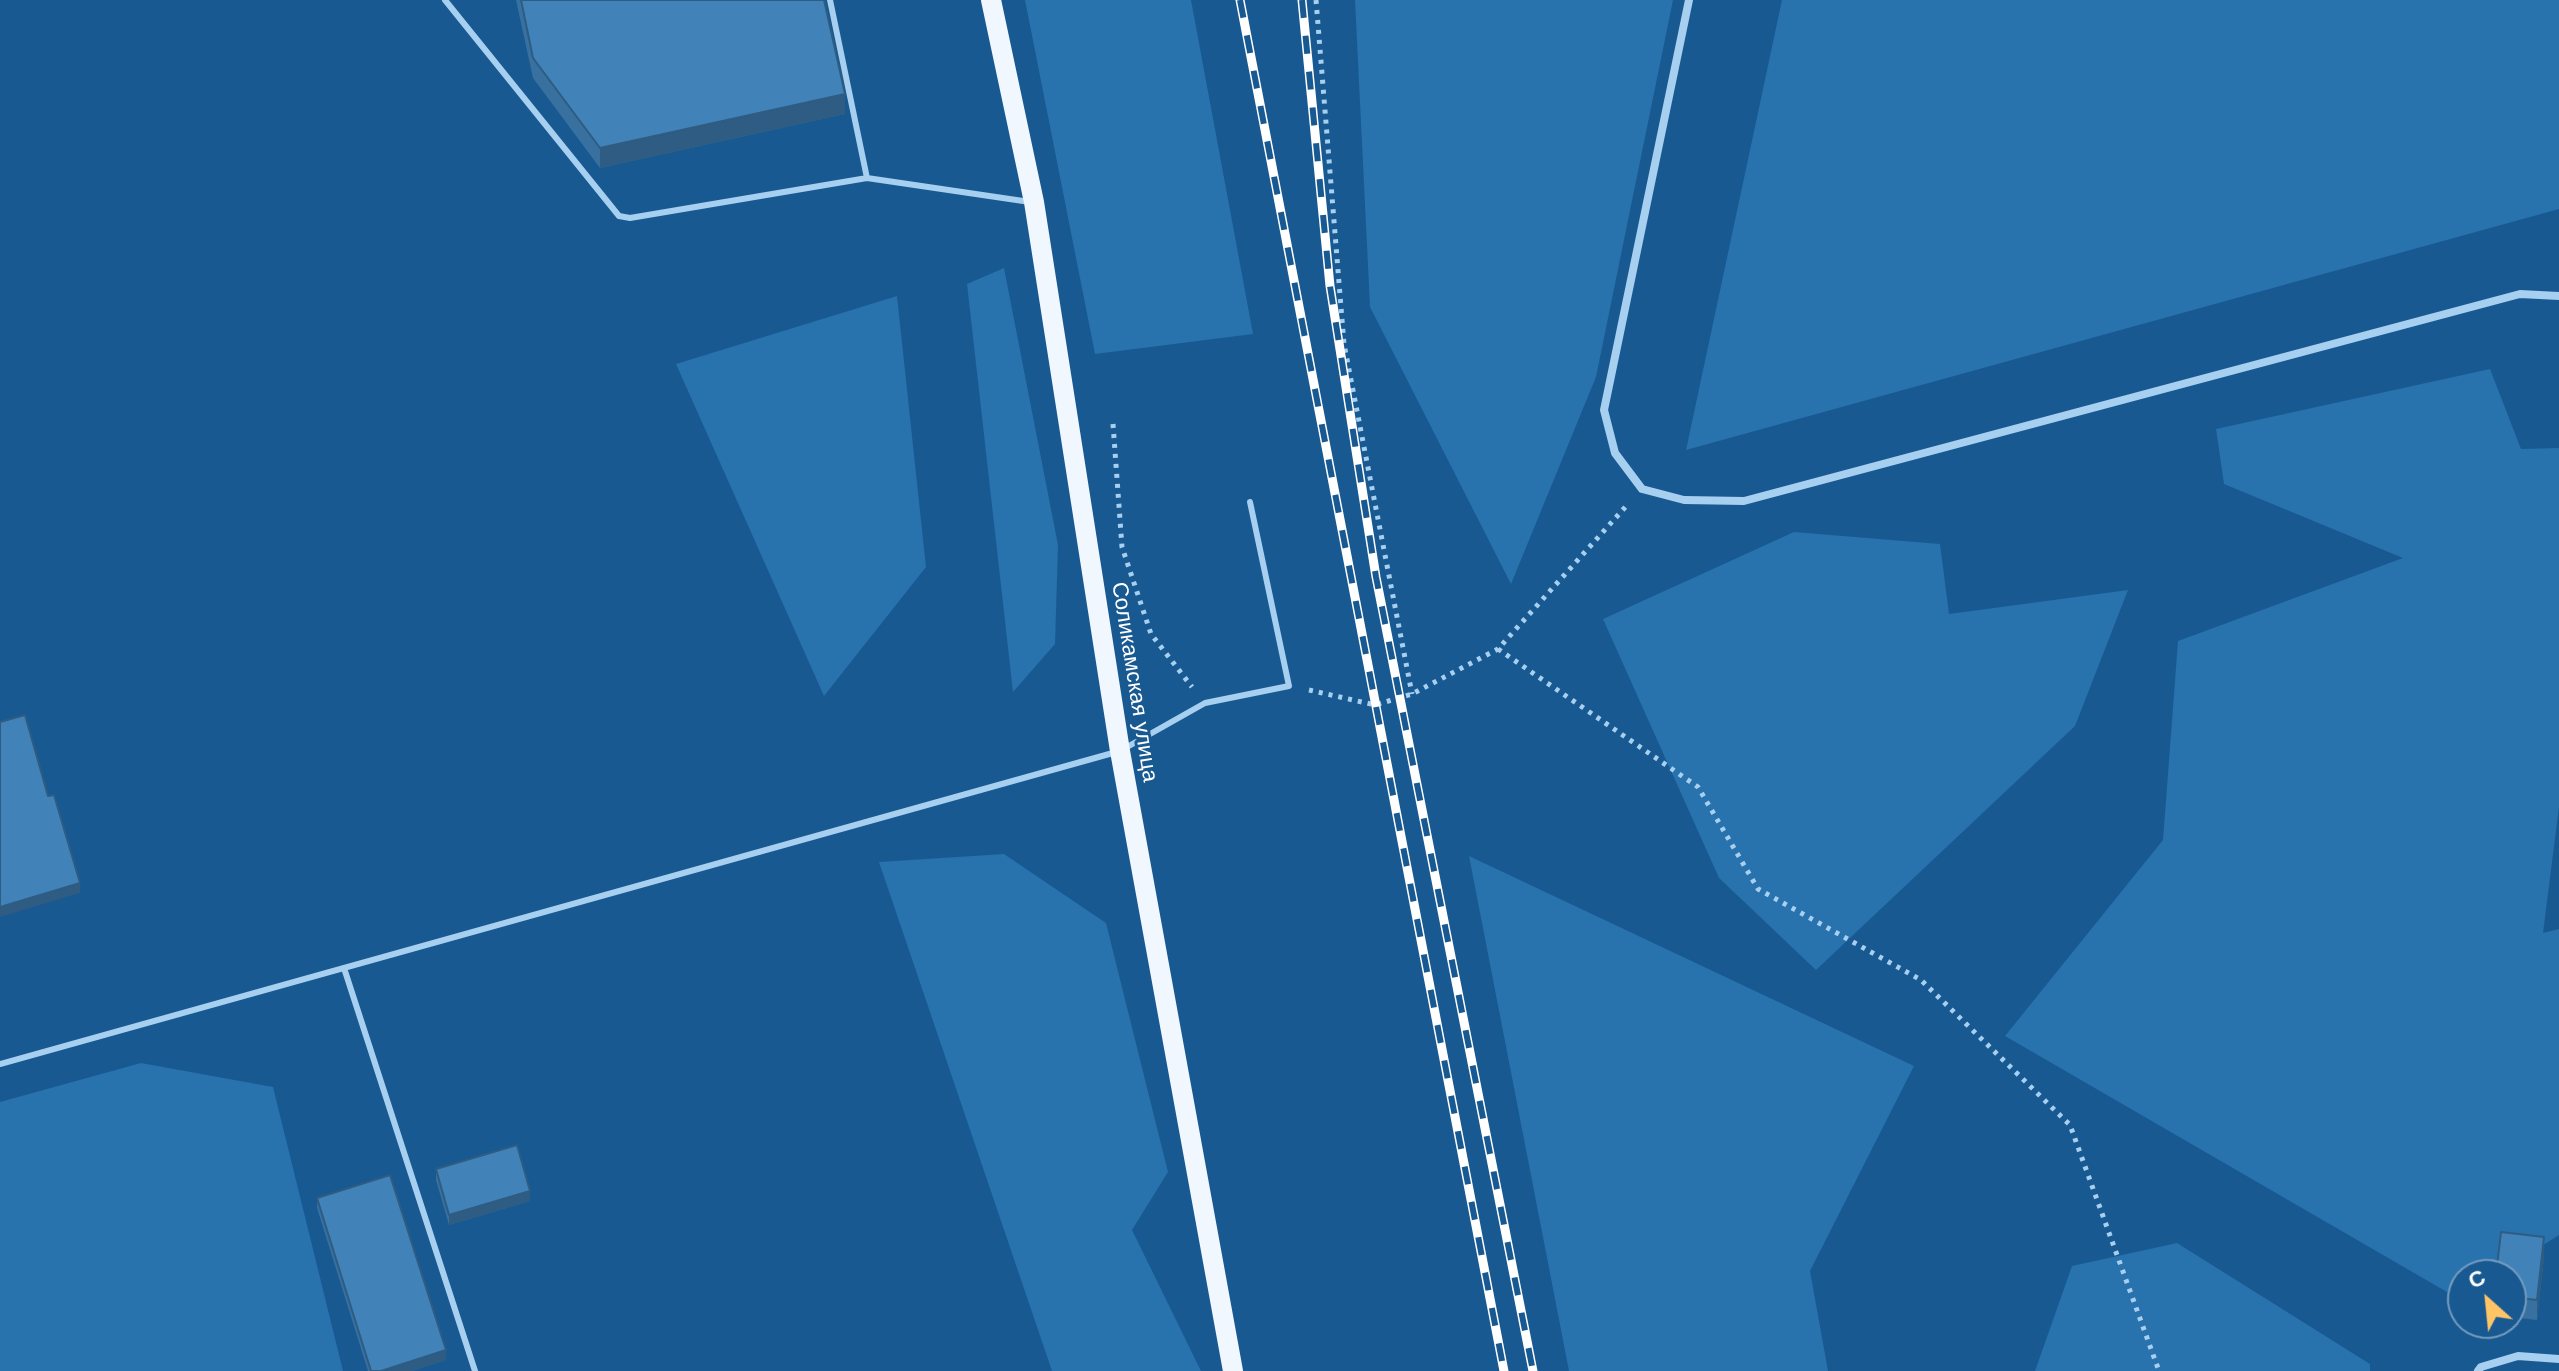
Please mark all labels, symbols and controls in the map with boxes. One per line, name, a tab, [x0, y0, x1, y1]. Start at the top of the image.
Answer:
street label: Соликамская улица	[1105, 580, 1163, 784]
north arrow	[2447, 1259, 2527, 1339]
text: С	[2464, 1264, 2490, 1294]

